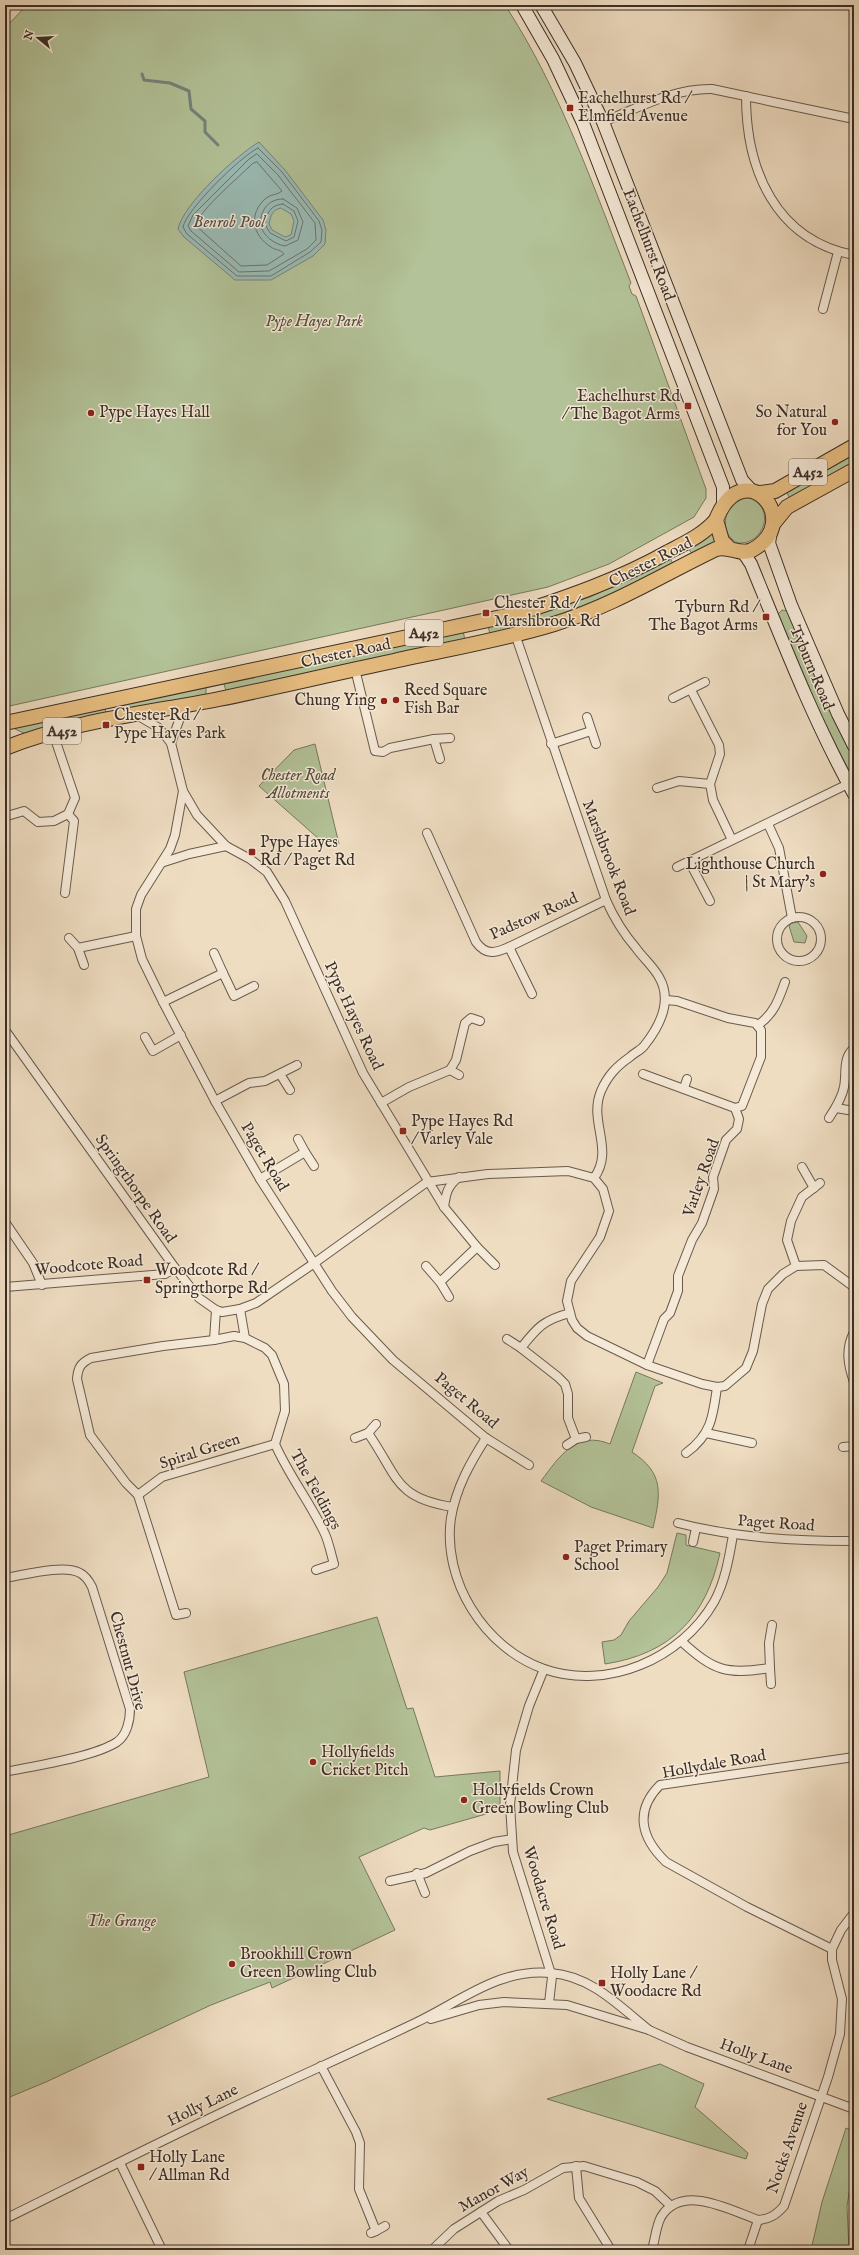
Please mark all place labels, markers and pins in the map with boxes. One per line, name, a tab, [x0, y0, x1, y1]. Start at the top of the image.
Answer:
place label: Eachelhurst Rd / Elmfield Avenue	[578, 89, 692, 127]
marker: Eachelhurst Rd / Elmfield Avenue	[565, 103, 575, 113]
place label: Eachelhurst Rd / The Bagot Arms	[562, 387, 680, 425]
marker: Eachelhurst Rd / The Bagot Arms	[683, 401, 693, 411]
place label: Pype Hayes Hall	[99, 403, 211, 423]
place label: So Natural for You	[755, 403, 828, 441]
marker: Pype Hayes Hall	[86, 408, 96, 418]
marker: So Natural for You	[830, 417, 840, 427]
place label: Chester Rd / Marshbrook Rd	[494, 594, 601, 632]
place label: Tyburn Rd / The Bagot Arms	[649, 598, 761, 636]
marker: Chester Rd / Marshbrook Rd	[481, 608, 491, 618]
marker: Tyburn Rd / The Bagot Arms	[761, 612, 771, 622]
place label: Reed Square Fish Bar	[404, 681, 487, 719]
place label: Chung Ying	[295, 691, 376, 711]
marker: Reed Square Fish Bar	[391, 695, 401, 705]
marker: Chung Ying	[379, 696, 389, 706]
place label: Chester Rd / Pype Hayes Park	[114, 706, 226, 744]
marker: Chester Rd / Pype Hayes Park	[101, 720, 111, 730]
place label: Pype Hayes Rd / Paget Rd	[260, 833, 355, 871]
marker: Pype Hayes Rd / Paget Rd	[247, 847, 257, 857]
place label: Lighthouse Church | St Mary's	[686, 855, 815, 893]
marker: Lighthouse Church | St Mary's	[818, 869, 828, 879]
place label: Pype Hayes Rd / Varley Vale	[411, 1112, 514, 1150]
marker: Pype Hayes Rd / Varley Vale	[398, 1126, 408, 1136]
place label: Woodcote Rd / Springthorpe Rd	[155, 1261, 268, 1299]
marker: Woodcote Rd / Springthorpe Rd	[142, 1275, 152, 1285]
place label: Paget Primary School	[574, 1538, 668, 1576]
marker: Paget Primary School	[561, 1552, 571, 1562]
place label: Hollyfields Cricket Pitch	[321, 1743, 409, 1781]
marker: Hollyfields Cricket Pitch	[308, 1757, 318, 1767]
place label: Hollyfields Crown Green Bowling Club	[472, 1781, 609, 1819]
marker: Hollyfields Crown Green Bowling Club	[459, 1795, 469, 1805]
place label: Brookhill Crown Green Bowling Club	[240, 1945, 377, 1983]
marker: Brookhill Crown Green Bowling Club	[227, 1959, 237, 1969]
place label: Holly Lane / Woodacre Rd	[610, 1964, 702, 2002]
marker: Holly Lane / Woodacre Rd	[597, 1978, 607, 1988]
place label: Holly Lane / Allman Rd	[149, 2148, 230, 2186]
marker: Holly Lane / Allman Rd	[136, 2162, 146, 2172]

